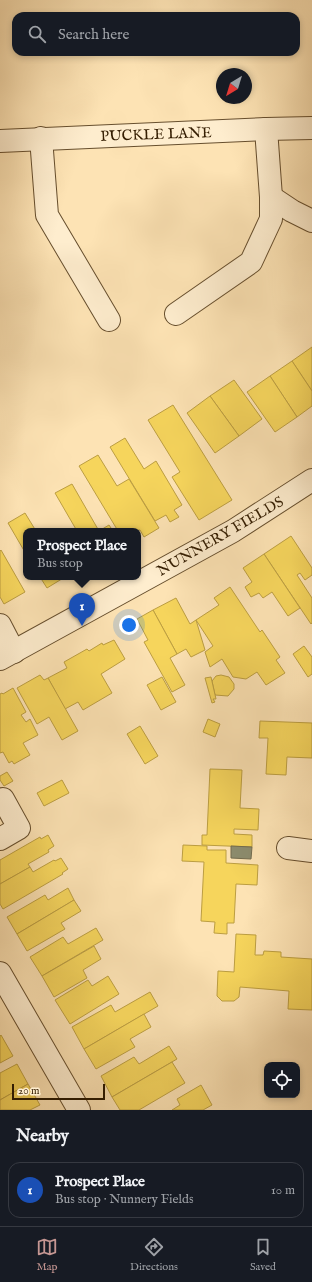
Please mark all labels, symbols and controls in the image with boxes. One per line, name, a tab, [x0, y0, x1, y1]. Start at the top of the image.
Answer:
search box	[12, 12, 300, 56]
icon: search	[26, 23, 48, 45]
text: Search here	[58, 25, 129, 44]
north arrow	[216, 68, 252, 104]
street label: PUCKLE LANE	[100, 123, 212, 146]
street label: NUNNERY FIELDS	[153, 492, 287, 581]
popup	[23, 528, 141, 580]
text: Prospect Place	[37, 536, 127, 555]
text: Bus stop	[37, 555, 83, 572]
pin: 1	[69, 593, 95, 626]
your location	[119, 615, 139, 635]
map controls	[264, 1062, 300, 1098]
button: locate	[264, 1062, 300, 1098]
scale bar	[12, 1082, 105, 1101]
text: 20 m	[18, 1084, 39, 1098]
text: Nearby	[16, 1126, 69, 1147]
text: Prospect Place	[55, 1172, 145, 1191]
text: 1	[28, 1182, 32, 1199]
text: 10 m	[271, 1182, 295, 1199]
text: Bus stop · Nunnery Fields	[55, 1191, 193, 1208]
tab: Map	[36, 1236, 58, 1274]
tab: Directions	[130, 1236, 178, 1274]
tab: Saved	[250, 1236, 276, 1274]

